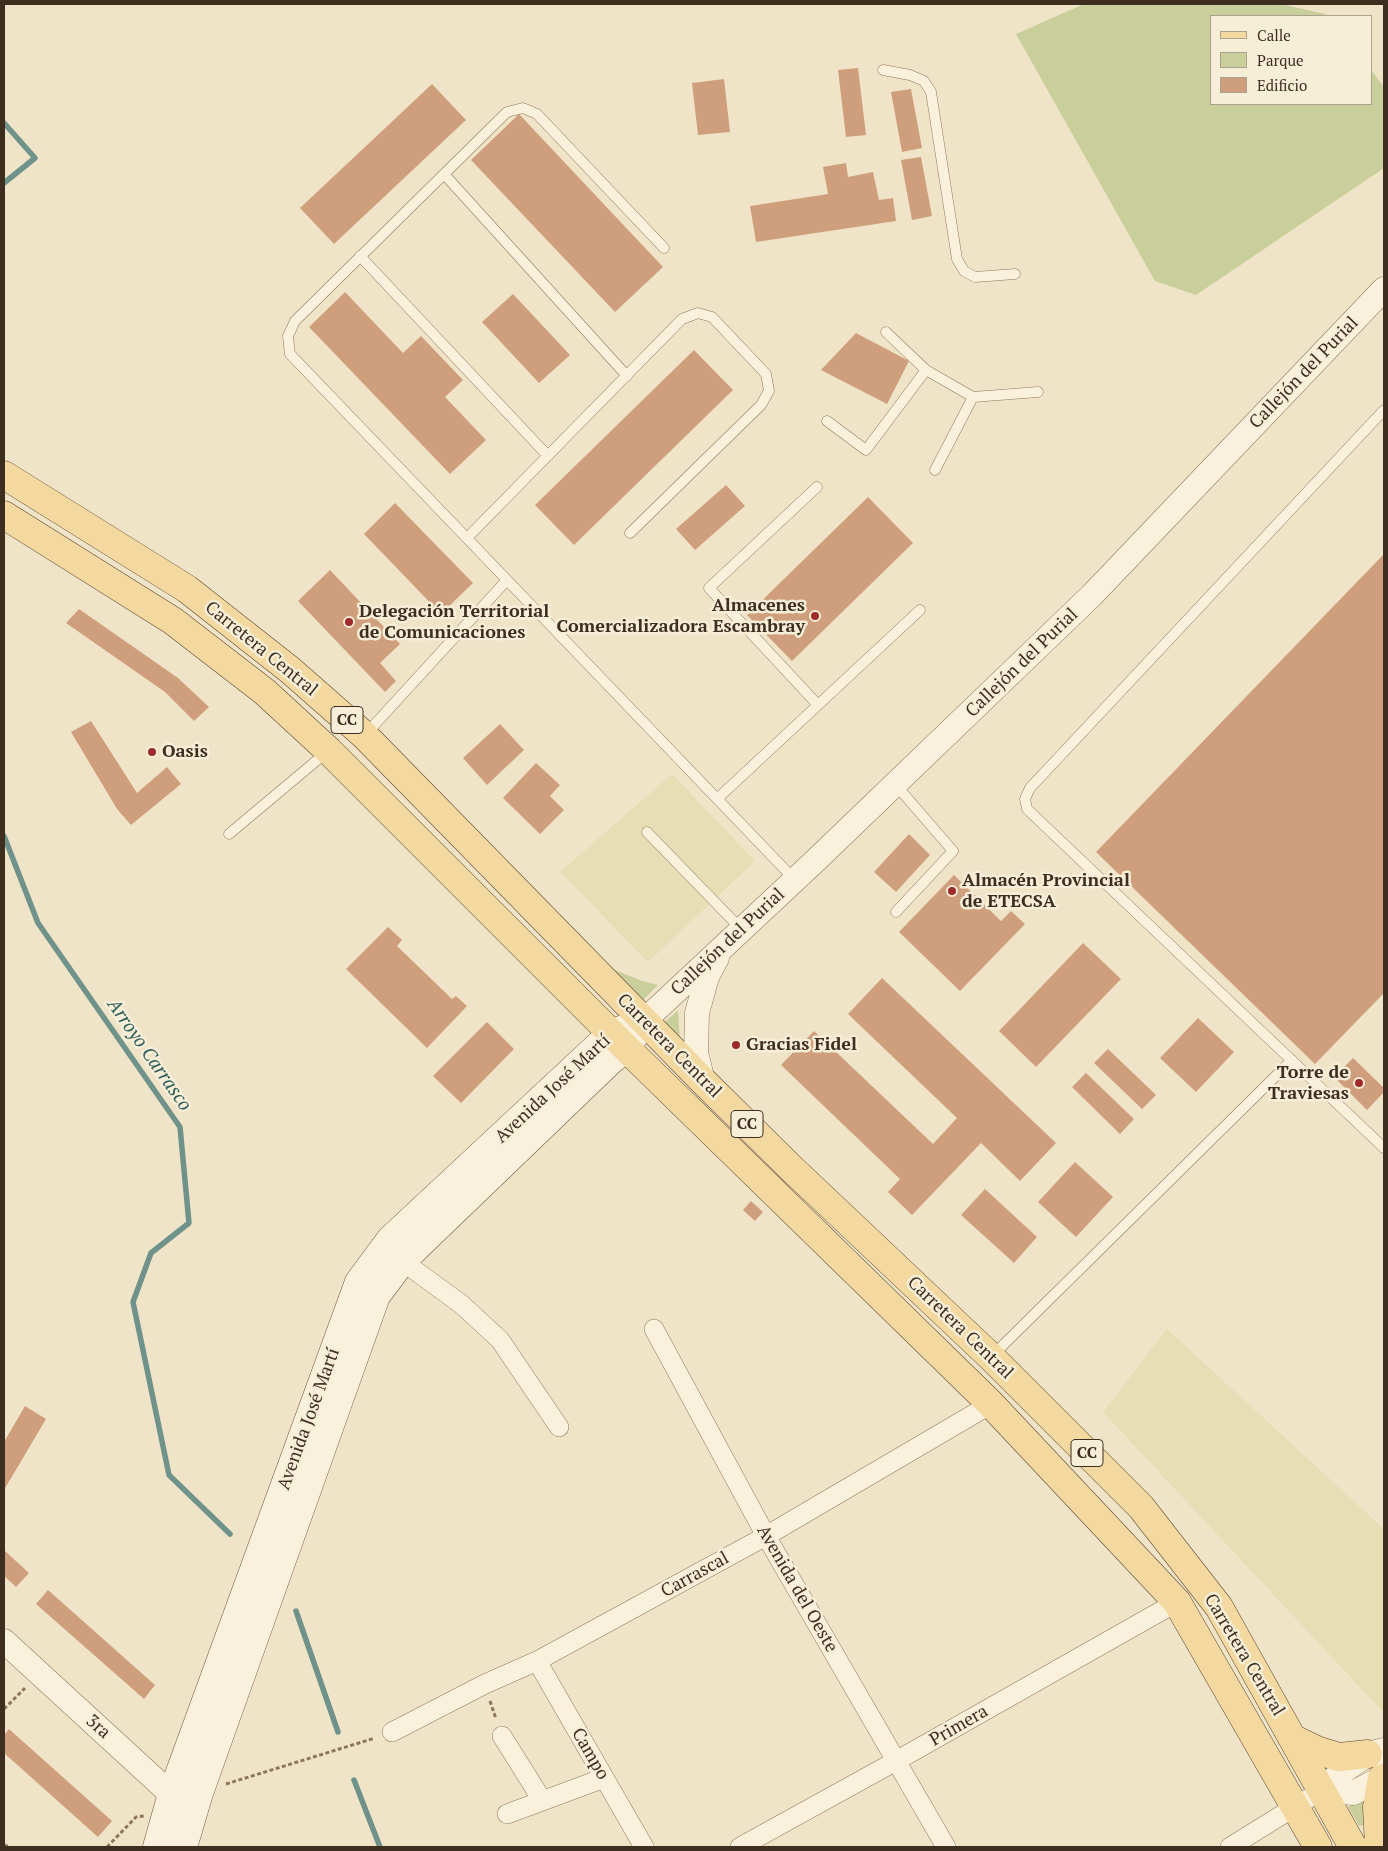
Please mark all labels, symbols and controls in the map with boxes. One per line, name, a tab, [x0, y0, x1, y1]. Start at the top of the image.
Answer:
legend	[1210, 15, 1373, 105]
text: Calle	[1257, 25, 1291, 45]
text: Parque	[1257, 50, 1304, 70]
text: Edificio	[1257, 75, 1307, 95]
street label: Callejón del Purial	[1245, 312, 1363, 434]
place label: Almacenes Comercializadora Escambray	[557, 595, 805, 638]
street label: Carretera Central	[200, 597, 322, 701]
place label: Delegación Territorial de Comunicaciones	[359, 601, 549, 644]
street label: Callejón del Purial	[961, 604, 1083, 722]
marker: Almacenes Comercializadora Escambray	[809, 610, 821, 622]
marker: Delegación Territorial de Comunicaciones	[343, 616, 355, 628]
road number: CC	[331, 706, 363, 734]
place label: Oasis	[162, 741, 208, 763]
marker: Oasis	[146, 746, 158, 758]
place label: Almacén Provincial de ETECSA	[962, 870, 1130, 912]
street label: Callejón del Purial	[667, 884, 789, 1000]
marker: Almacén Provincial de ETECSA	[946, 885, 958, 897]
street label: Carretera Central	[612, 989, 726, 1103]
water label: Arroyo Carrasco	[102, 994, 196, 1116]
street label: Avenida José Martí	[491, 1030, 615, 1148]
place label: Gracias Fidel	[746, 1034, 857, 1056]
marker: Gracias Fidel	[730, 1039, 742, 1051]
place label: Torre de Traviesas	[1268, 1062, 1349, 1104]
marker: Torre de Traviesas	[1353, 1077, 1365, 1089]
road number: CC	[731, 1110, 763, 1138]
street label: Carretera Central	[903, 1272, 1017, 1384]
street label: Avenida José Martí	[273, 1345, 345, 1493]
road number: CC	[1071, 1440, 1103, 1466]
street label: Avenida del Oeste	[752, 1522, 842, 1656]
street label: Carrascal	[657, 1548, 733, 1602]
street label: Carretera Central	[1199, 1590, 1289, 1720]
street label: Primera	[926, 1701, 992, 1751]
street label: 3ra	[81, 1710, 115, 1744]
street label: Campo	[567, 1724, 613, 1784]

